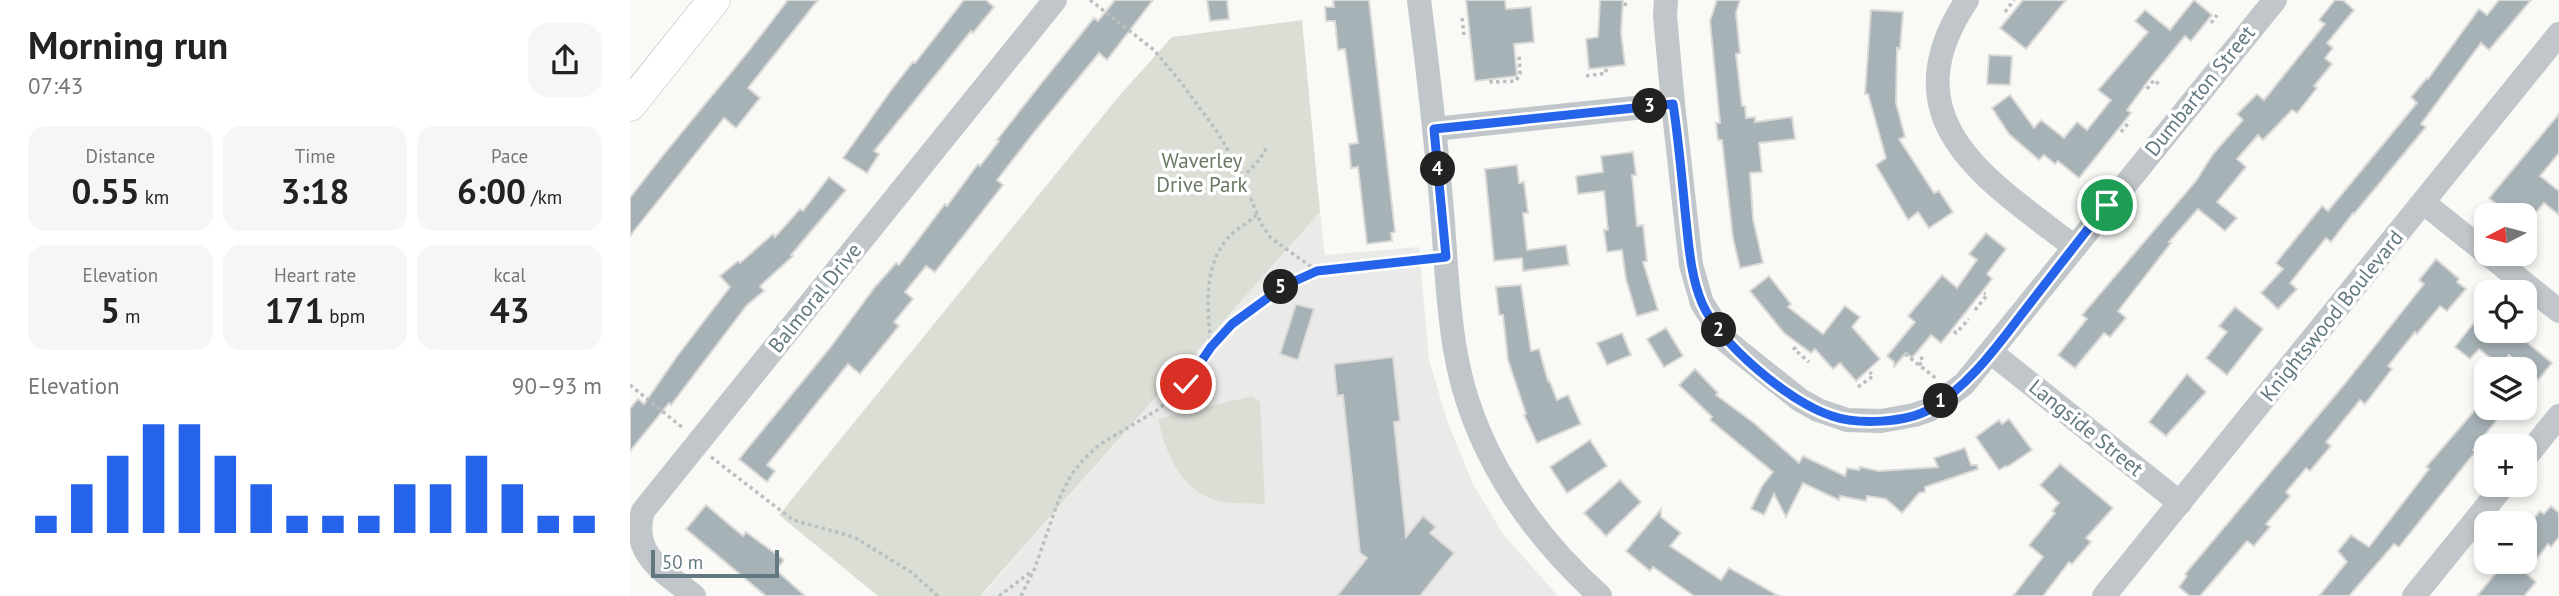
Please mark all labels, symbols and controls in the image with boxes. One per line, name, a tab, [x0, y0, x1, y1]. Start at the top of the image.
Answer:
text: Morning run	[28, 20, 228, 69]
street label: Dumbarton Street	[2139, 20, 2261, 162]
button: share	[528, 23, 602, 97]
text: 07:43	[28, 71, 83, 100]
pin: 3	[1632, 88, 1668, 124]
text: 3	[1644, 93, 1655, 117]
text: Distance	[86, 144, 155, 168]
text: Time	[295, 144, 335, 168]
text: Pace	[491, 144, 528, 168]
park label: Waverley Drive Park	[1156, 147, 1248, 198]
pin: 4	[1420, 152, 1456, 186]
text: 4	[1432, 156, 1443, 180]
text: 0.55	[71, 168, 140, 214]
text: 3:18	[281, 168, 349, 214]
text: 6:00	[457, 168, 526, 214]
pin	[2077, 175, 2137, 235]
text: km	[140, 185, 169, 209]
text: /km	[526, 185, 562, 209]
icon: arrive	[2088, 186, 2126, 224]
north arrow	[2474, 203, 2538, 266]
map controls	[2474, 203, 2537, 574]
street label: Knightswood Boulevard	[2254, 224, 2409, 407]
street label: Balmoral Drive	[762, 237, 867, 358]
text: Elevation	[82, 263, 158, 287]
text: Heart rate	[274, 263, 356, 287]
text: kcal	[493, 263, 526, 287]
pin: 5	[1264, 270, 1298, 304]
text: 5	[1275, 274, 1286, 298]
button: locate	[2474, 280, 2537, 343]
text: 5	[100, 287, 120, 333]
text: 171	[265, 287, 324, 333]
text: 43	[490, 287, 530, 333]
text: m	[120, 304, 141, 328]
text: bpm	[324, 304, 365, 328]
pin: 2	[1702, 312, 1736, 348]
text: 2	[1713, 317, 1724, 341]
pin	[1156, 354, 1216, 414]
button: layers	[2474, 357, 2537, 420]
icon: check	[1167, 365, 1205, 403]
text: Elevation	[28, 371, 120, 400]
text: 90–93 m	[512, 371, 602, 400]
street label: Langside Street	[2024, 373, 2149, 482]
pin: 1	[1924, 384, 1958, 418]
text: 1	[1935, 388, 1946, 412]
button: +	[2474, 434, 2537, 497]
button: −	[2474, 511, 2537, 574]
scale bar	[651, 547, 779, 579]
text: 50 m	[662, 550, 703, 574]

